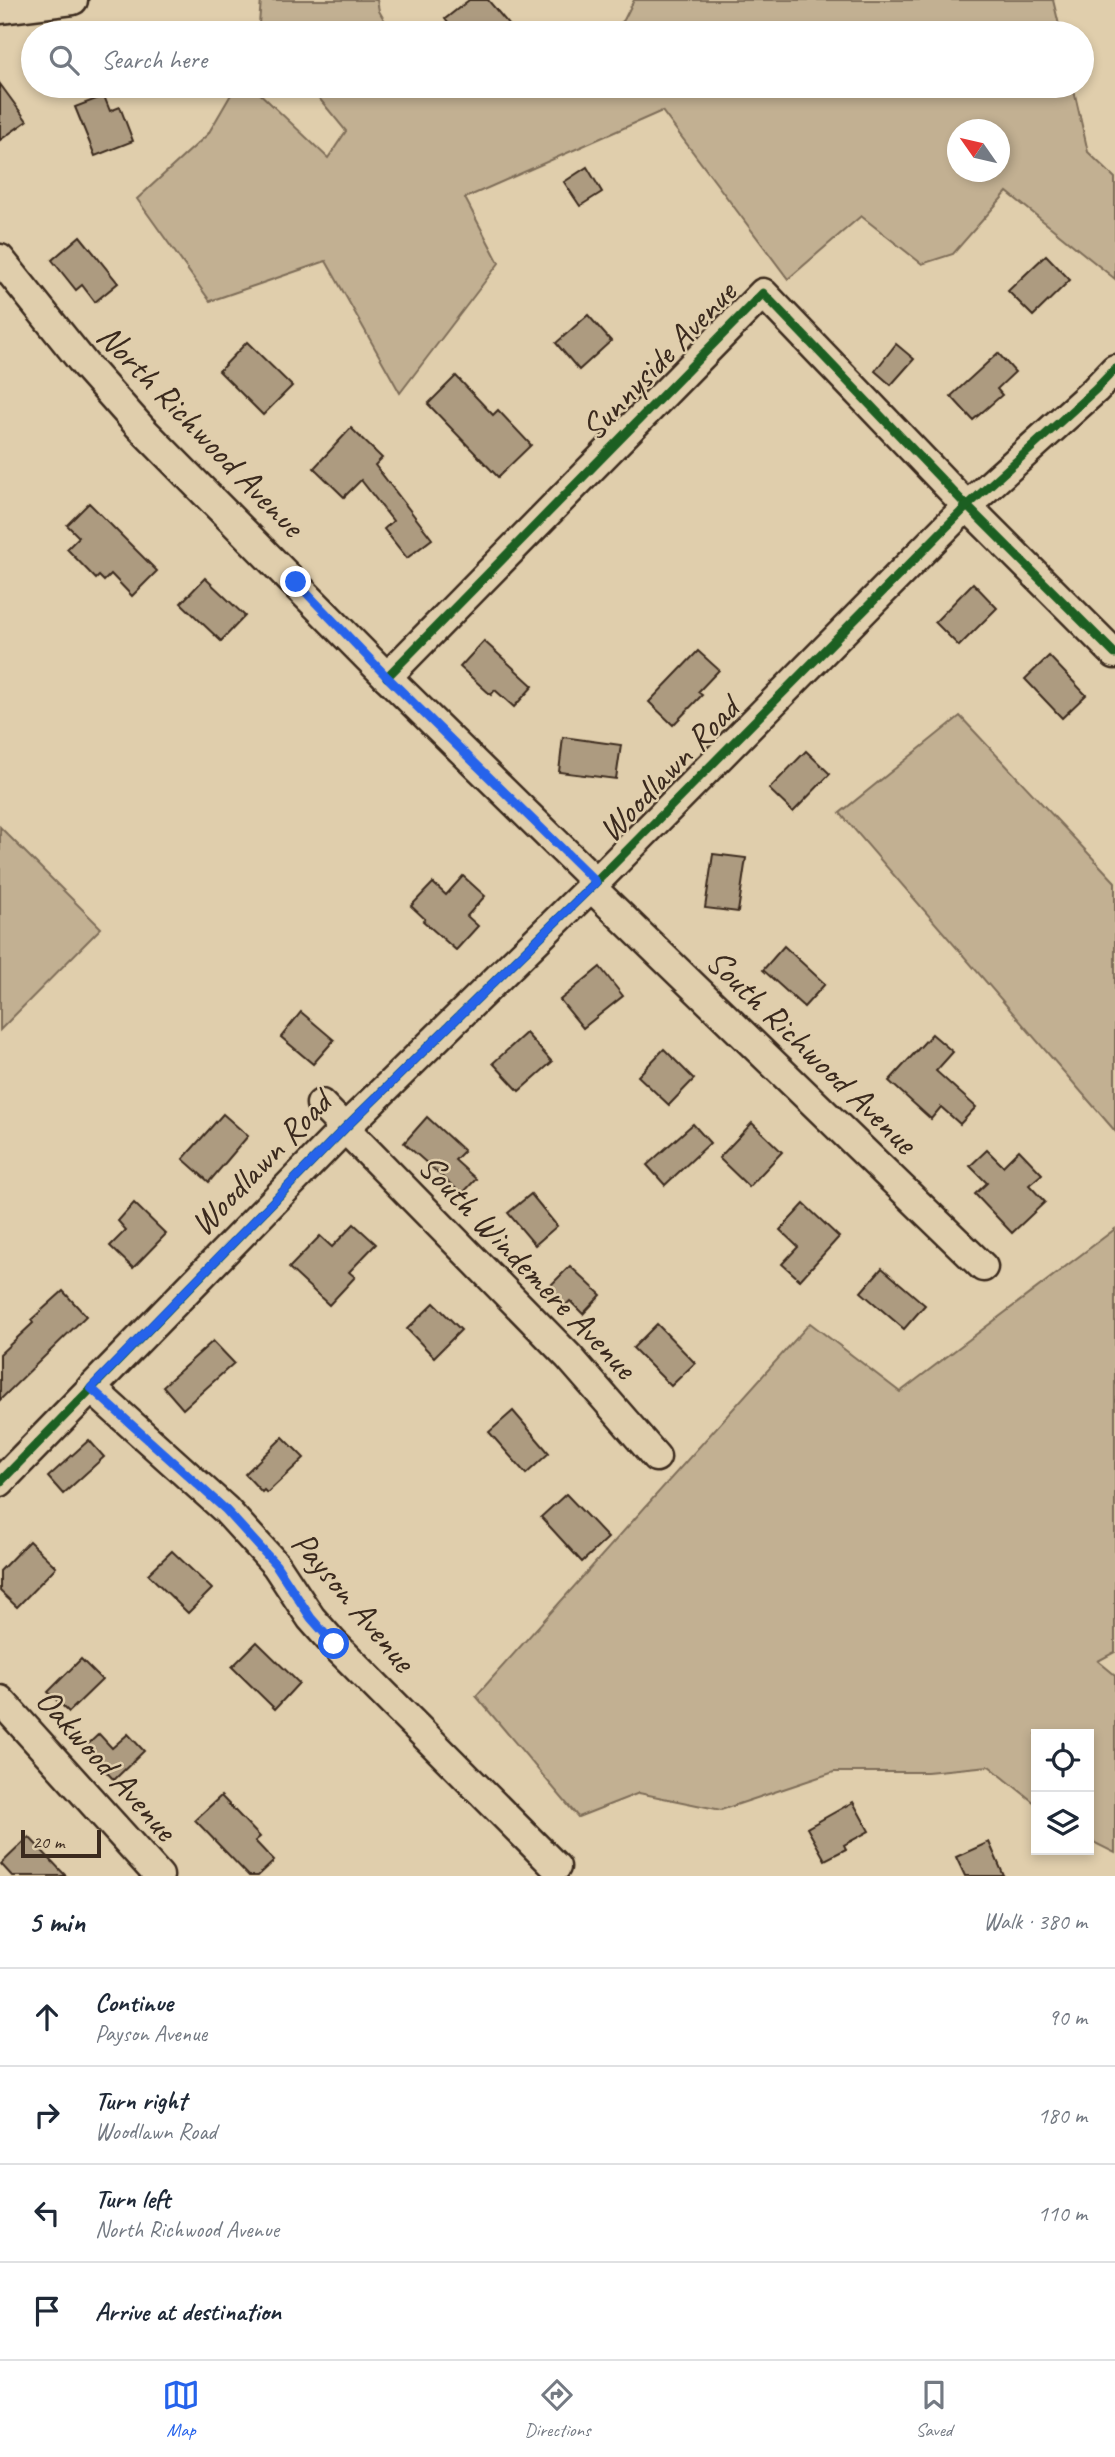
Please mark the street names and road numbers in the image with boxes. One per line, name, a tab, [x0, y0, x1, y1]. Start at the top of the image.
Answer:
street label: Sunnyside Avenue	[571, 269, 748, 450]
street label: North Richwood Avenue	[87, 314, 316, 548]
street label: Woodlawn Road	[588, 683, 752, 851]
street label: South Richwood Avenue	[697, 939, 929, 1165]
street label: Woodlawn Road	[180, 1077, 344, 1245]
street label: South Windemere Avenue	[409, 1144, 649, 1390]
street label: Payson Avenue	[282, 1522, 427, 1683]
street label: Oakwood Avenue	[26, 1678, 189, 1852]

